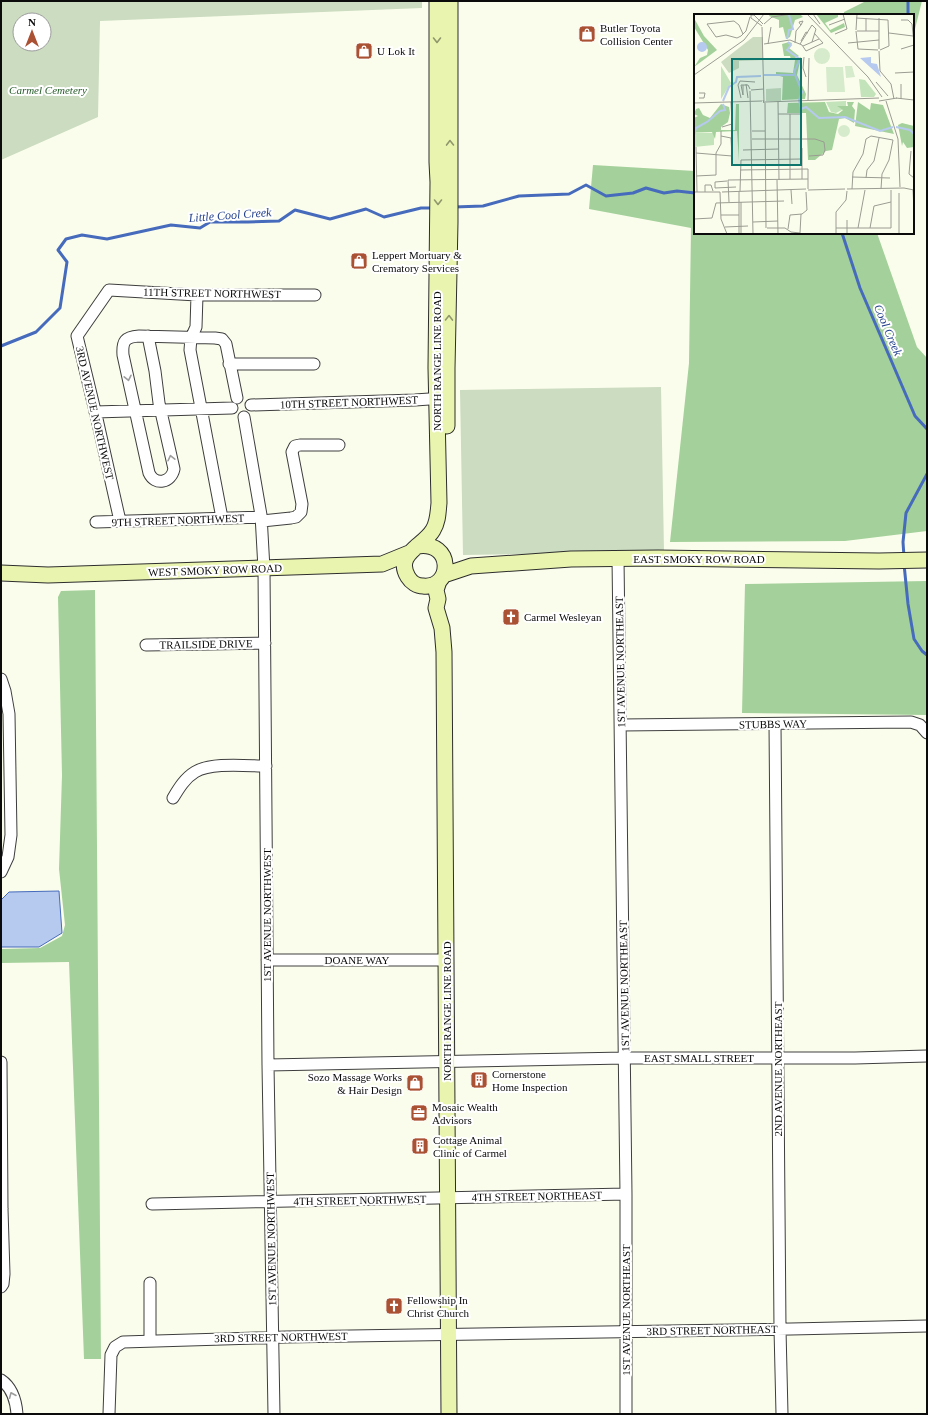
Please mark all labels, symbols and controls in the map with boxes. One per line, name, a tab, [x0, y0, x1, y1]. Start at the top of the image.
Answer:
north arrow	[12, 12, 52, 52]
inset map	[694, 14, 914, 234]
text: N	[28, 16, 36, 28]
place label: Butler Toyota Collision Center	[600, 22, 673, 47]
shop icon: Butler Toyota Collision Center	[577, 24, 597, 44]
one-way arrow	[433, 37, 441, 43]
shop icon: U Lok It	[354, 41, 374, 61]
place label: U Lok It	[377, 45, 415, 57]
park label: Carmel Cemetery	[9, 84, 87, 96]
one-way arrow	[446, 140, 454, 146]
one-way arrow	[434, 199, 442, 205]
water label: Little Cool Creek	[187, 205, 272, 225]
place label: Leppert Mortuary & Crematory Services	[372, 249, 462, 274]
shop icon: Leppert Mortuary & Crematory Services	[349, 251, 369, 271]
street label: 11TH STREET NORTHWEST	[143, 286, 281, 300]
street label: NORTH RANGE LINE ROAD	[431, 291, 443, 431]
water label: Cool Creek	[871, 302, 905, 358]
one-way arrow	[444, 315, 453, 321]
street label: 3RD AVENUE NORTHWEST	[74, 345, 116, 481]
one-way arrow	[123, 375, 131, 381]
street label: 10TH STREET NORTHWEST	[280, 394, 419, 410]
one-way arrow	[168, 455, 176, 462]
street label: 9TH STREET NORTHWEST	[111, 512, 245, 528]
street label: EAST SMOKY ROW ROAD	[633, 553, 765, 565]
street label: WEST SMOKY ROW ROAD	[148, 562, 282, 578]
street label: 1ST AVENUE NORTHEAST	[613, 596, 627, 728]
church icon: Carmel Wesleyan	[501, 607, 521, 627]
place label: Carmel Wesleyan	[524, 611, 602, 623]
street label: TRAILSIDE DRIVE	[159, 637, 253, 651]
street label: STUBBS WAY	[739, 717, 807, 731]
street label: 1ST AVENUE NORTHWEST	[261, 848, 273, 982]
street label: 1ST AVENUE NORTHEAST	[617, 920, 631, 1052]
street label: NORTH RANGE LINE ROAD	[441, 941, 453, 1081]
street label: DOANE WAY	[324, 954, 390, 966]
street label: 2ND AVENUE NORTHEAST	[772, 1001, 784, 1136]
street label: EAST SMALL STREET	[644, 1052, 754, 1064]
place label: Cornerstone Home Inspection	[492, 1068, 568, 1093]
building icon: Cornerstone Home Inspection	[469, 1070, 489, 1090]
place label: Sozo Massage Works & Hair Design	[308, 1071, 402, 1096]
shop icon: Sozo Massage Works & Hair Design	[405, 1073, 425, 1093]
place label: Mosaic Wealth Advisors	[432, 1101, 498, 1126]
office icon: Mosaic Wealth Advisors	[409, 1103, 429, 1123]
place label: Cottage Animal Clinic of Carmel	[433, 1134, 507, 1159]
building icon: Cottage Animal Clinic of Carmel	[410, 1136, 430, 1156]
street label: 1ST AVENUE NORTHWEST	[264, 1172, 278, 1306]
street label: 4TH STREET NORTHEAST	[472, 1189, 603, 1203]
street label: 4TH STREET NORTHWEST	[293, 1193, 427, 1207]
street label: 1ST AVENUE NORTHEAST	[620, 1244, 632, 1376]
place label: Fellowship In Christ Church	[407, 1294, 470, 1319]
church icon: Fellowship In Christ Church	[384, 1296, 404, 1316]
street label: 3RD STREET NORTHEAST	[646, 1323, 778, 1337]
street label: 3RD STREET NORTHWEST	[214, 1330, 348, 1344]
one-way arrow	[9, 1392, 17, 1399]

